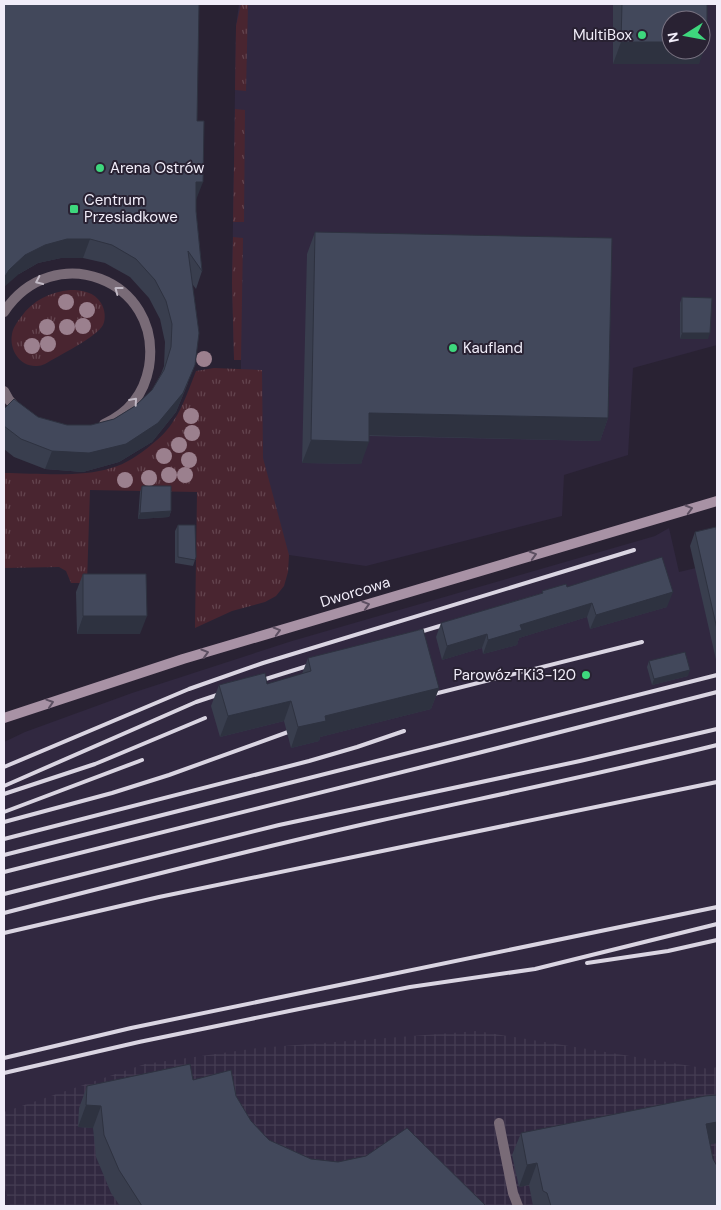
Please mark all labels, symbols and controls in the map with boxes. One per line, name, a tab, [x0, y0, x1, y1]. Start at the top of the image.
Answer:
north arrow	[661, 10, 711, 60]
place label: MultiBox	[573, 25, 633, 45]
marker: MultiBox	[636, 29, 648, 41]
text: N	[663, 31, 683, 44]
place label: Arena Ostrów	[110, 158, 205, 178]
marker: Arena Ostrów	[94, 162, 106, 174]
place label: Centrum Przesiadkowe	[84, 190, 178, 227]
marker: Centrum Przesiadkowe	[68, 203, 80, 215]
one-way arrow	[35, 275, 44, 285]
one-way arrow	[114, 287, 124, 296]
place label: Kaufland	[463, 338, 523, 358]
marker: Kaufland	[447, 342, 459, 354]
one-way arrow	[128, 398, 137, 407]
one-way arrow	[684, 505, 693, 515]
one-way arrow	[529, 551, 537, 561]
street label: Dworcowa	[318, 572, 392, 612]
one-way arrow	[362, 600, 370, 610]
one-way arrow	[272, 627, 281, 637]
one-way arrow	[200, 648, 208, 658]
place label: Parowóz TKi3-120	[454, 665, 576, 685]
marker: Parowóz TKi3-120	[580, 669, 592, 681]
one-way arrow	[45, 699, 54, 709]

